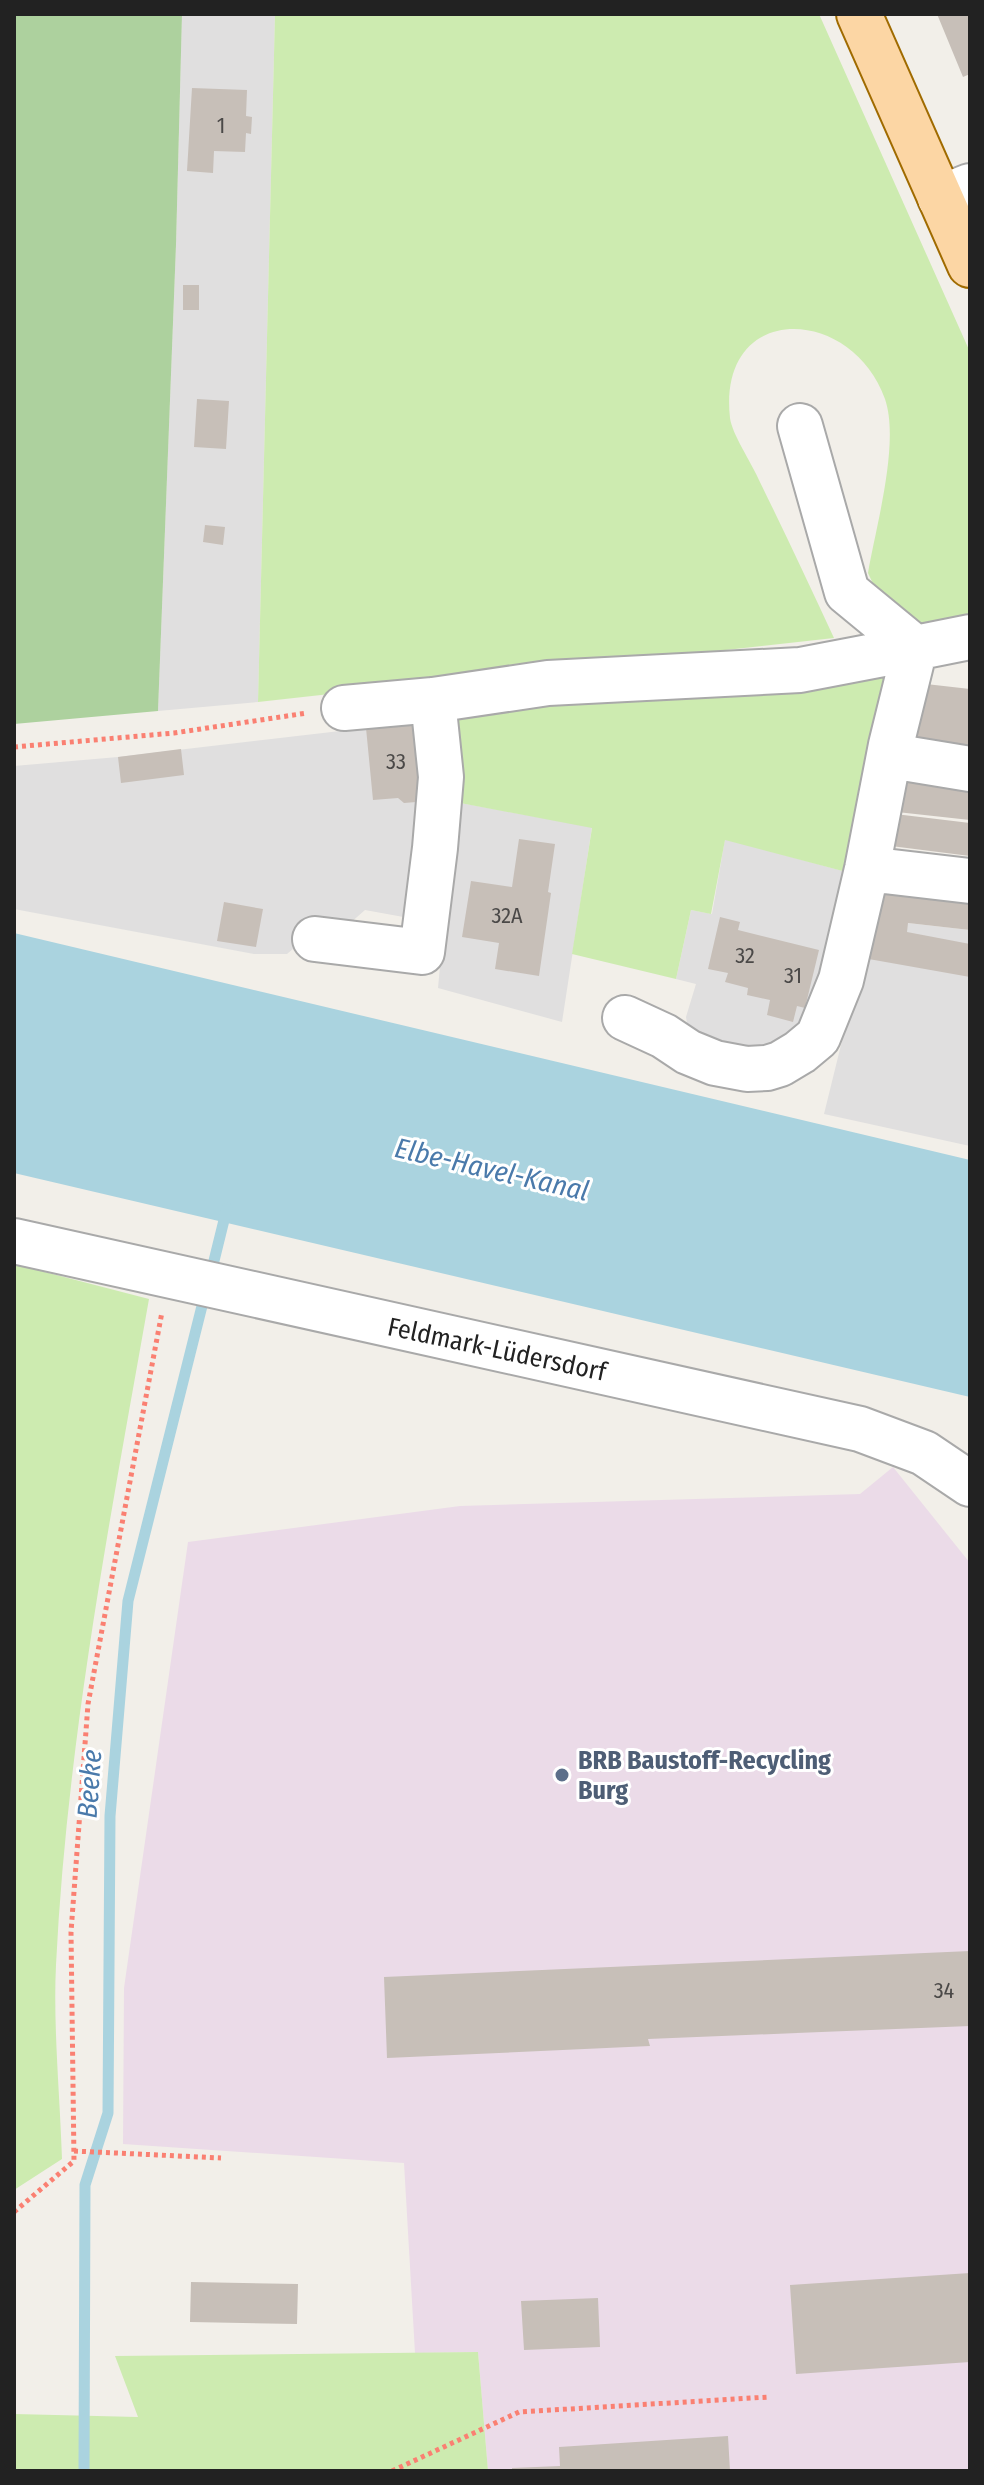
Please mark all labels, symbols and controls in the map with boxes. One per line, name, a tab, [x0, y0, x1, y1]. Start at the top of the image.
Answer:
house number: 1	[217, 112, 225, 139]
house number: 33	[386, 748, 406, 775]
house number: 32A	[491, 902, 523, 929]
house number: 32	[735, 942, 755, 969]
house number: 31	[784, 962, 802, 989]
water label: Elbe-Havel-Kanal	[392, 1131, 592, 1208]
street label: Feldmark-Lüdersdorf	[385, 1311, 611, 1388]
place label: BRB Baustoff-Recycling Burg	[578, 1745, 831, 1806]
water label: Beeke	[71, 1749, 108, 1820]
marker: BRB Baustoff-Recycling Burg	[553, 1766, 571, 1784]
house number: 34	[934, 1977, 955, 2004]

